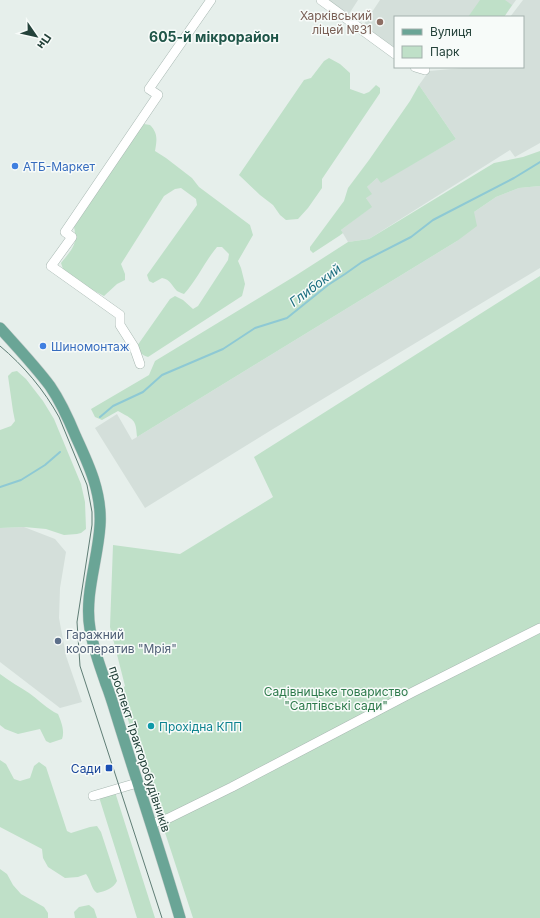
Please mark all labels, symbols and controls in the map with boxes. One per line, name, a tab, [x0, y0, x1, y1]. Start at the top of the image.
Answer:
place label: Харківський ліцей №31	[300, 8, 372, 37]
north arrow	[16, 16, 56, 56]
legend	[394, 16, 524, 68]
marker: Харківський ліцей №31	[375, 17, 385, 27]
text: Вулиця	[430, 24, 472, 39]
district label: 605-й мікрорайон	[149, 28, 279, 45]
text: Пн	[34, 31, 54, 52]
text: Парк	[430, 44, 460, 59]
place label: АТБ-Маркет	[23, 159, 95, 174]
marker: АТБ-Маркет	[10, 161, 20, 171]
water label: Глибокий	[286, 260, 344, 310]
place label: Шиномонтаж	[51, 339, 130, 354]
marker: Шиномонтаж	[38, 341, 48, 351]
place label: Гаражний кооператив "Мрія"	[66, 627, 177, 656]
marker: Гаражний кооператив "Мрія"	[53, 636, 63, 646]
street label: проспект Тракторобудівників	[106, 664, 174, 834]
park label: Садівницьке товариство "Салтівські сади"	[264, 684, 408, 713]
place label: Прохідна КПП	[159, 719, 242, 734]
marker: Прохідна КПП	[146, 721, 156, 731]
place label: Сади	[71, 761, 101, 776]
marker: Сади	[104, 763, 114, 773]

